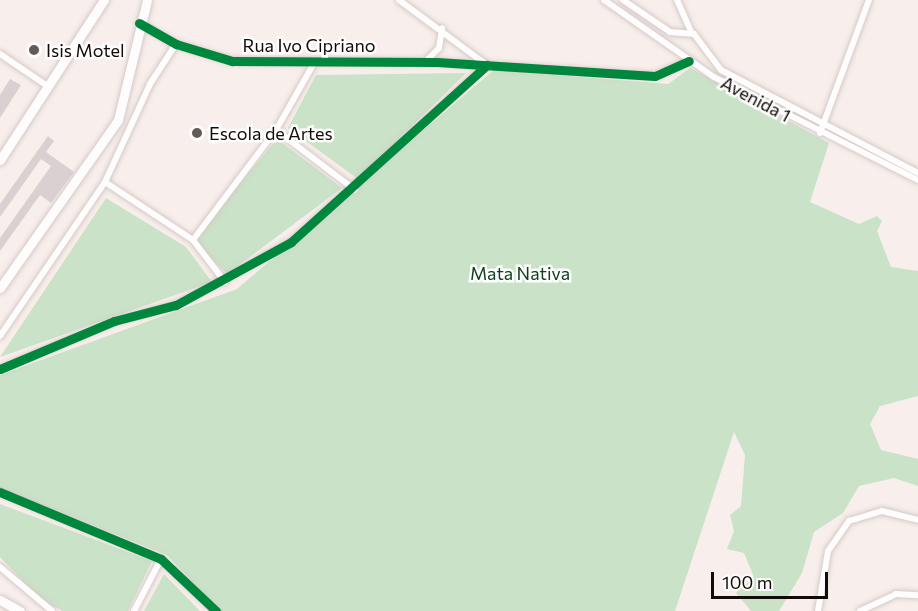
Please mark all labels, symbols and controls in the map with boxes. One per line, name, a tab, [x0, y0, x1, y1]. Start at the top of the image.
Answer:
street label: Rua Ivo Cipriano	[243, 34, 375, 56]
place label: Isis Motel	[46, 39, 125, 61]
marker: Isis Motel	[27, 43, 41, 57]
street label: Avenida 1	[717, 72, 795, 126]
place label: Escola de Artes	[209, 122, 333, 144]
marker: Escola de Artes	[190, 126, 204, 140]
park label: Mata Nativa	[470, 262, 570, 284]
scale bar	[714, 560, 831, 598]
text: 100 m	[722, 571, 772, 593]

